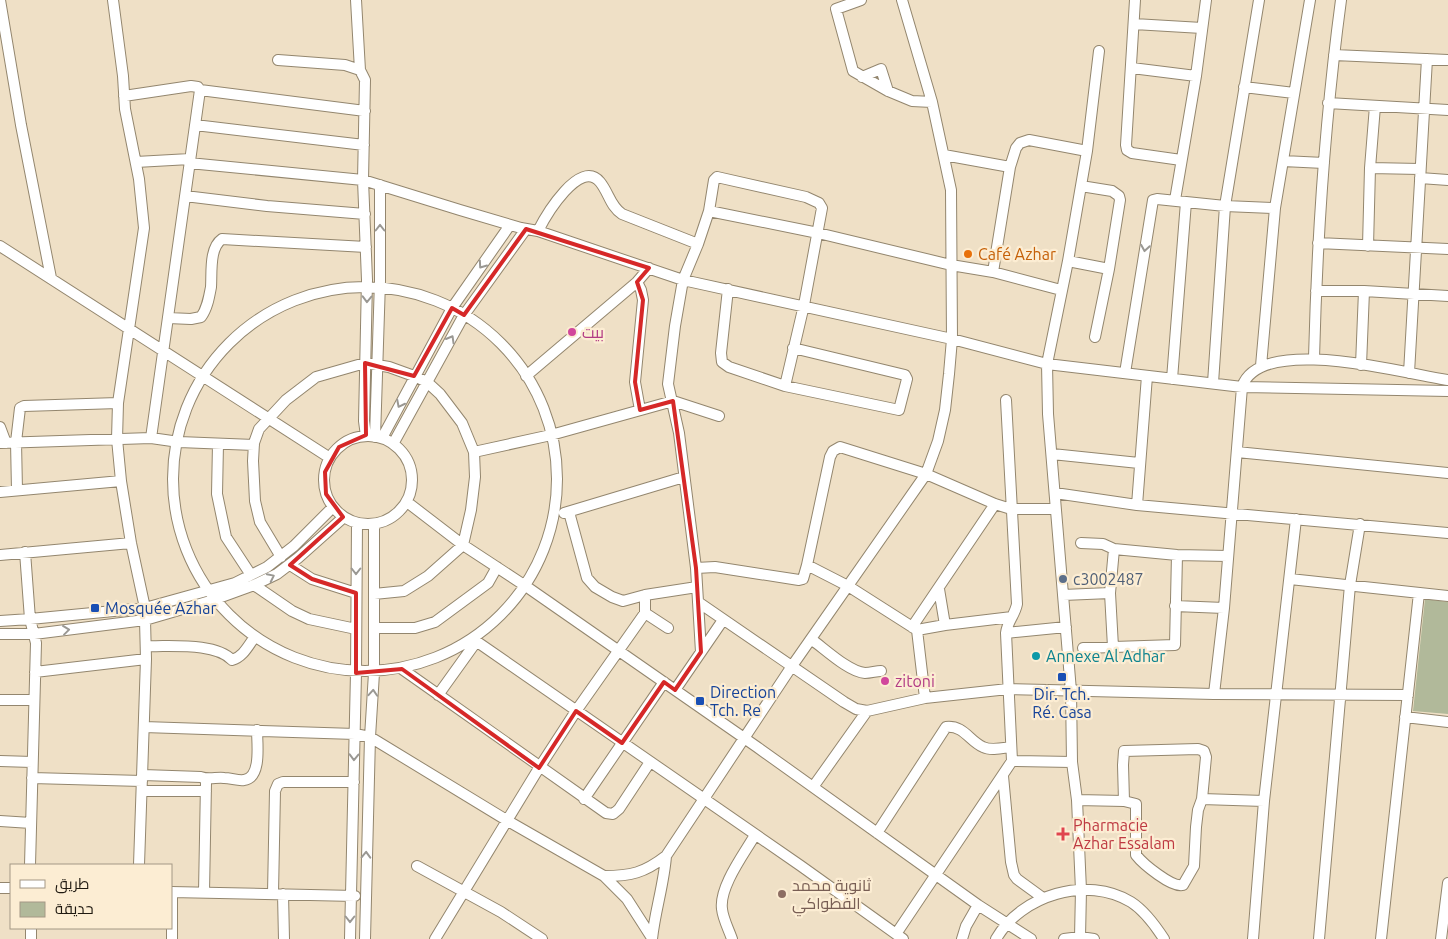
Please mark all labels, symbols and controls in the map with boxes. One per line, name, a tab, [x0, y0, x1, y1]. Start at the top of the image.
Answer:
one-way arrow	[375, 224, 385, 232]
one-way arrow	[1140, 243, 1150, 252]
place label: Café Azhar	[978, 245, 1056, 263]
marker: Café Azhar	[962, 248, 974, 260]
one-way arrow	[479, 259, 488, 268]
one-way arrow	[362, 296, 372, 303]
place label: بيت	[582, 323, 604, 342]
marker: بيت	[566, 326, 578, 338]
one-way arrow	[445, 335, 455, 344]
one-way arrow	[396, 399, 406, 408]
one-way arrow	[351, 568, 361, 576]
place label: c3002487	[1073, 570, 1144, 588]
one-way arrow	[266, 572, 275, 583]
marker: c3002487	[1057, 573, 1069, 585]
place label: Mosquée Azhar	[105, 599, 216, 617]
marker: Mosquée Azhar	[89, 602, 101, 614]
one-way arrow	[62, 625, 70, 636]
place label: Annexe Al Adhar	[1046, 647, 1165, 665]
marker: Annexe Al Adhar	[1030, 650, 1042, 662]
marker: Dir. Tch. Ré. Casa	[1056, 671, 1068, 683]
place label: zitoni	[895, 672, 935, 690]
marker: zitoni	[879, 675, 891, 687]
place label: Direction Tch. Re	[710, 683, 776, 719]
place label: Dir. Tch. Ré. Casa	[1032, 685, 1092, 721]
one-way arrow	[367, 689, 378, 697]
marker: Direction Tch. Re	[694, 695, 706, 707]
one-way arrow	[349, 754, 359, 761]
place label: Pharmacie Azhar Essalam	[1073, 816, 1175, 852]
marker: Pharmacie Azhar Essalam	[1057, 828, 1069, 840]
one-way arrow	[361, 851, 372, 859]
legend	[10, 864, 172, 929]
text: طريق	[55, 875, 89, 894]
place label: ثانوية محمد الفطواكي	[792, 876, 872, 917]
marker: ثانوية محمد الفطواكي	[776, 888, 788, 900]
text: حديقة	[55, 900, 94, 917]
one-way arrow	[345, 916, 355, 924]

